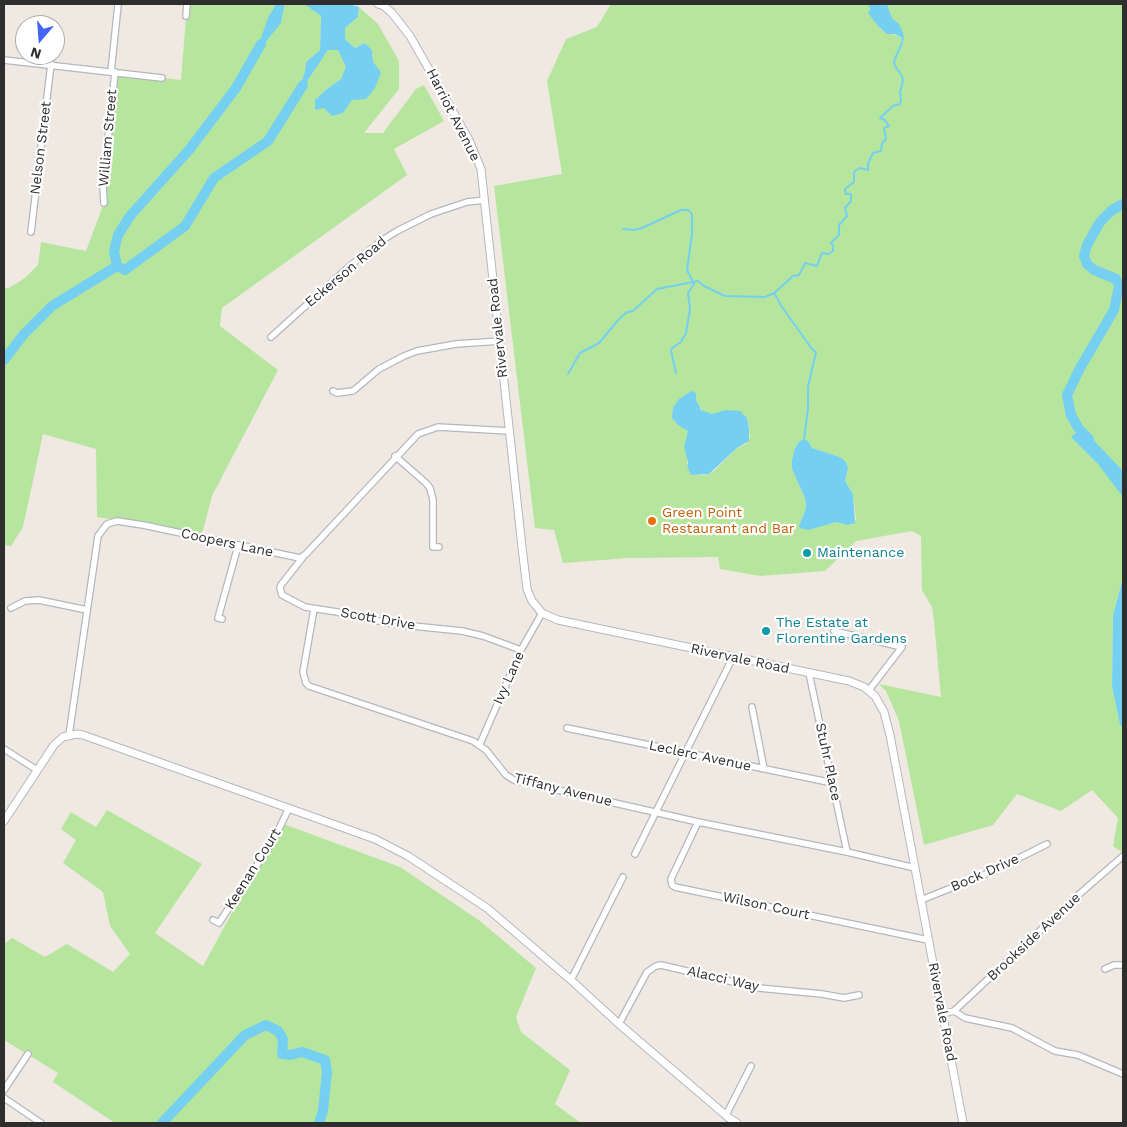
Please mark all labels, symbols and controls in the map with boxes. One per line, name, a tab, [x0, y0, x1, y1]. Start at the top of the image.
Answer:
north arrow	[15, 15, 65, 65]
text: N	[28, 44, 43, 63]
street label: Harriot Avenue	[422, 66, 484, 164]
street label: William Street	[95, 89, 121, 187]
street label: Nelson Street	[27, 100, 55, 196]
street label: Eckerson Road	[302, 233, 390, 311]
street label: Rivervale Road	[484, 277, 512, 379]
place label: Green Point Restaurant and Bar	[662, 505, 795, 538]
marker: Green Point Restaurant and Bar	[646, 515, 658, 527]
street label: Coopers Lane	[179, 525, 275, 561]
place label: Maintenance	[817, 545, 904, 561]
marker: Maintenance	[801, 547, 813, 559]
street label: Scott Drive	[339, 604, 417, 634]
place label: The Estate at Florentine Gardens	[776, 615, 907, 648]
marker: The Estate at Florentine Gardens	[760, 625, 772, 637]
street label: Rivervale Road	[689, 640, 791, 678]
street label: Ivy Lane	[490, 649, 528, 707]
street label: Stuhr Place	[812, 721, 844, 803]
street label: Leclerc Avenue	[647, 737, 753, 775]
street label: Tiffany Avenue	[512, 770, 614, 810]
street label: Keenan Court	[221, 825, 285, 913]
street label: Bock Drive	[948, 850, 1022, 896]
street label: Wilson Court	[721, 889, 811, 923]
street label: Brookside Avenue	[984, 889, 1084, 985]
street label: Rivervale Road	[924, 961, 960, 1063]
street label: Alacci Way	[685, 963, 761, 995]

